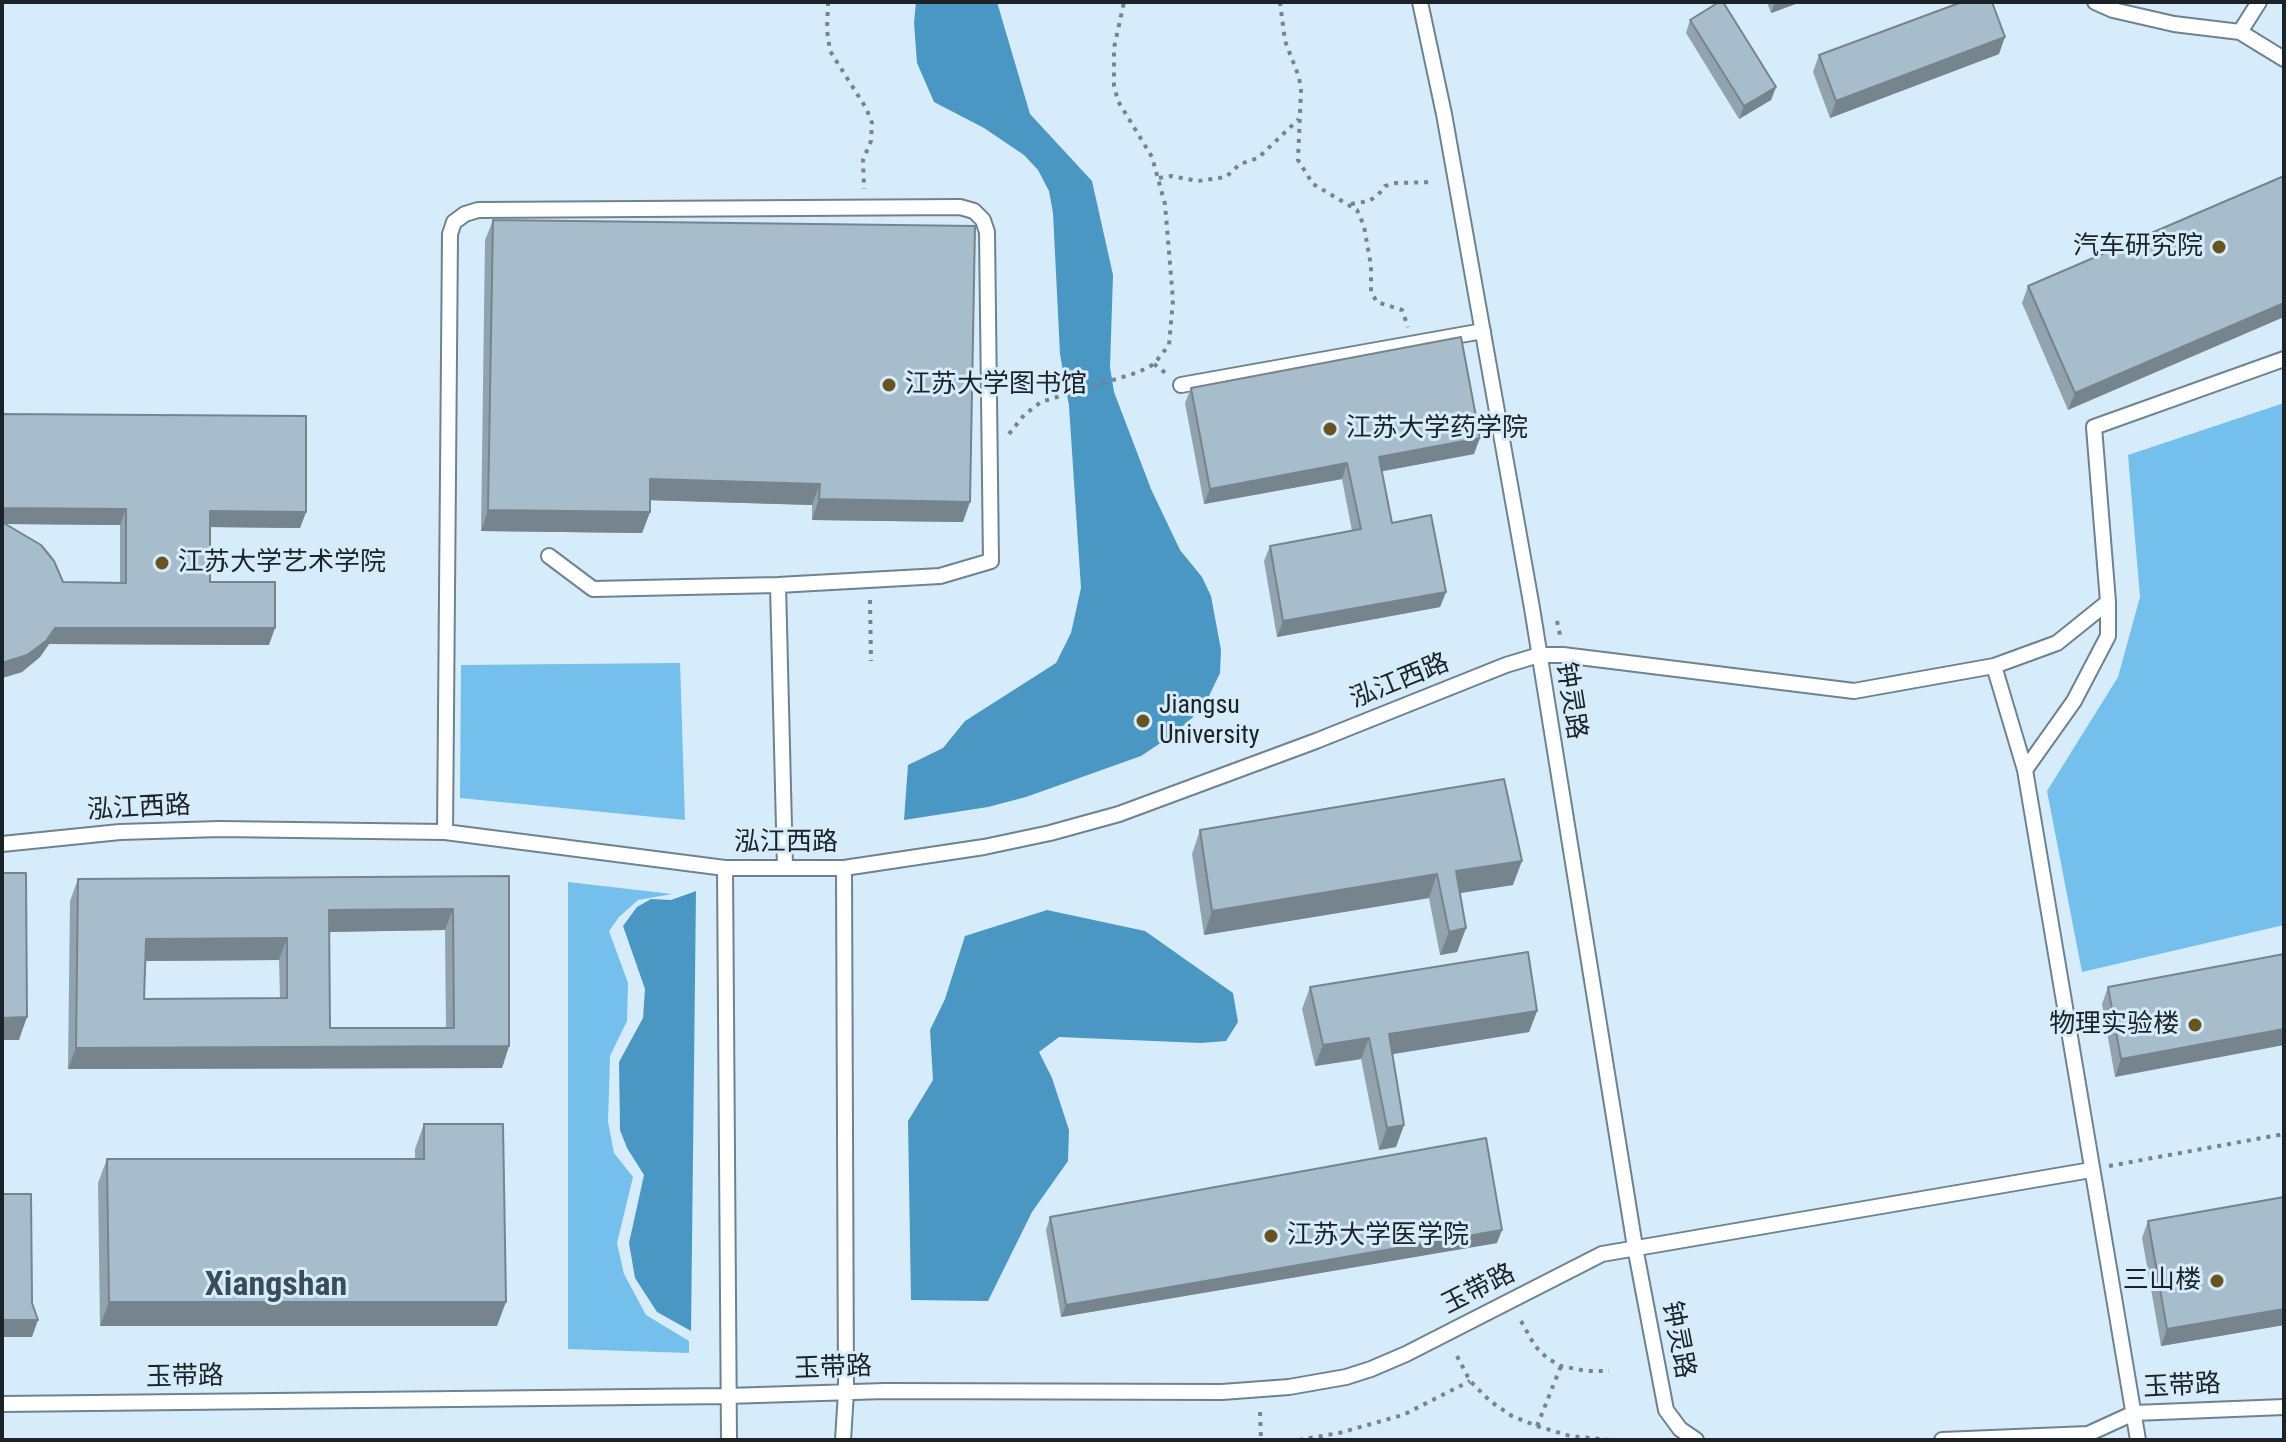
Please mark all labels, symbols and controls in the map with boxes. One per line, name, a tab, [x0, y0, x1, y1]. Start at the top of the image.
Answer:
place label: 汽车研究院	[2073, 231, 2203, 263]
marker: 汽车研究院	[2210, 238, 2228, 256]
place label: 江苏大学图书馆	[905, 369, 1087, 401]
marker: 江苏大学图书馆	[880, 376, 898, 394]
place label: 江苏大学药学院	[1346, 413, 1528, 445]
marker: 江苏大学药学院	[1321, 420, 1339, 438]
place label: 江苏大学艺术学院	[178, 547, 386, 579]
marker: 江苏大学艺术学院	[153, 554, 171, 572]
street label: 泓江西路	[1346, 648, 1454, 716]
street label: 钟灵路	[1548, 660, 1592, 742]
place label: Jiangsu University	[1159, 690, 1260, 752]
marker: Jiangsu University	[1134, 712, 1152, 730]
street label: 泓江西路	[86, 791, 192, 827]
street label: 泓江西路	[734, 827, 838, 859]
place label: 物理实验楼	[2049, 1009, 2179, 1041]
marker: 物理实验楼	[2186, 1016, 2204, 1034]
place label: 江苏大学医学院	[1287, 1220, 1469, 1252]
marker: 江苏大学医学院	[1262, 1227, 1280, 1245]
street label: 玉带路	[1437, 1258, 1521, 1322]
place label: 三山楼	[2123, 1265, 2201, 1297]
district label: Xiangshan	[205, 1266, 347, 1306]
marker: 三山楼	[2208, 1272, 2226, 1290]
street label: 钟灵路	[1654, 1299, 1700, 1381]
street label: 玉带路	[793, 1352, 873, 1386]
street label: 玉带路	[146, 1362, 224, 1394]
street label: 玉带路	[2142, 1369, 2222, 1405]

